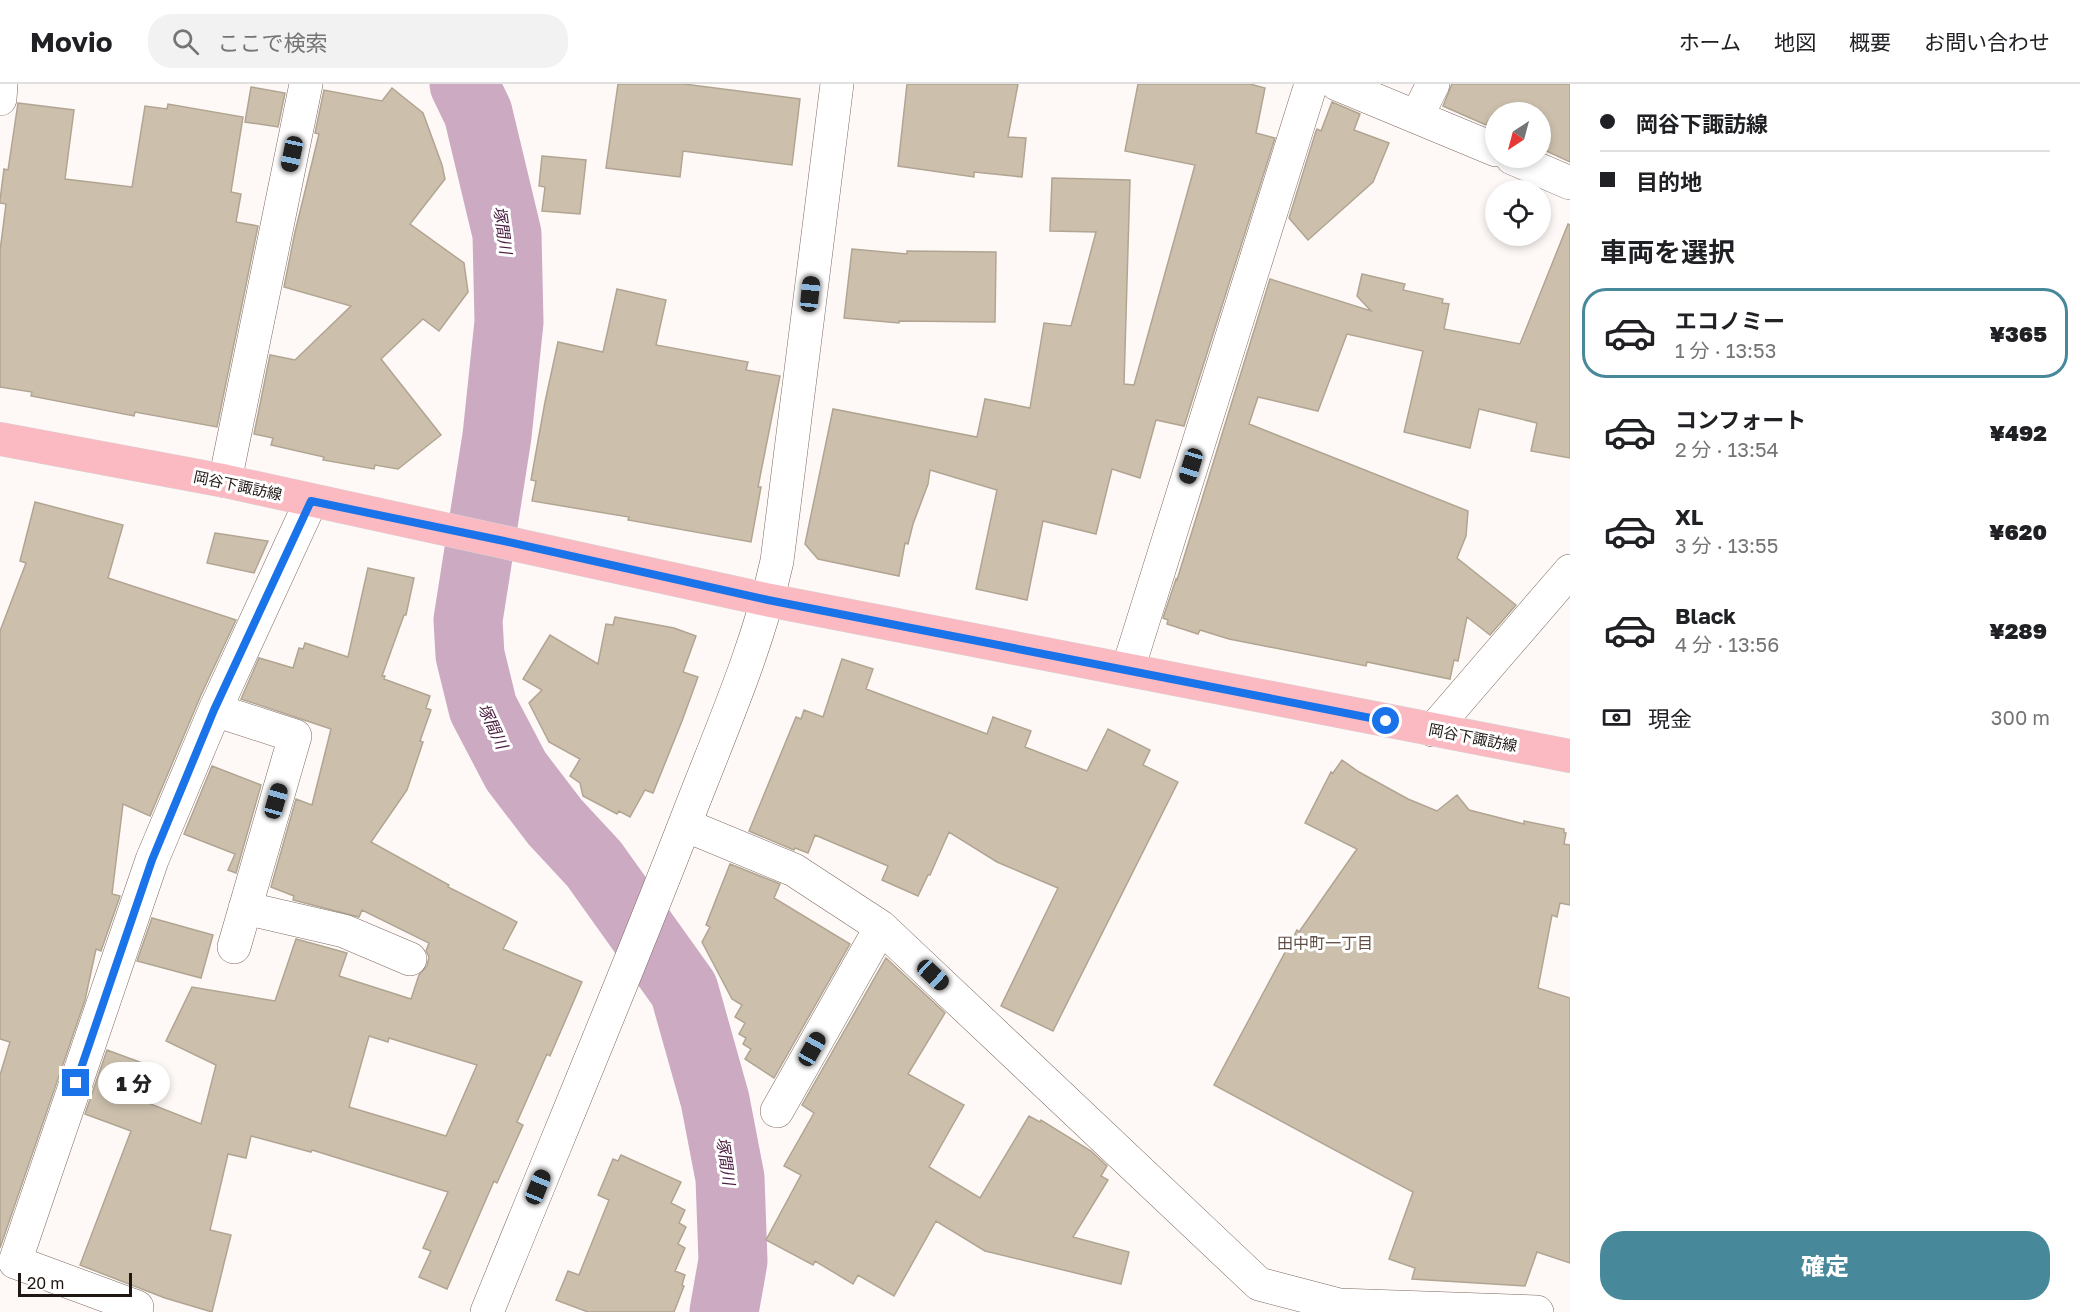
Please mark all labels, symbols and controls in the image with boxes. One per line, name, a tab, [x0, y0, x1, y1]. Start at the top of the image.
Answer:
search box	[148, 14, 568, 68]
text: Movio	[30, 25, 112, 58]
icon: search	[169, 25, 202, 58]
text: ここで検索	[217, 29, 327, 56]
text: ホーム	[1679, 29, 1741, 55]
text: 地図	[1774, 29, 1816, 55]
text: 概要	[1849, 29, 1891, 55]
text: お問い合わせ	[1924, 29, 2050, 55]
north arrow	[1485, 102, 1551, 168]
map controls	[1485, 102, 1551, 246]
text: 岡谷下諏訪線	[1636, 110, 1768, 137]
car	[279, 135, 305, 173]
text: 目的地	[1636, 168, 1702, 195]
button: locate	[1485, 180, 1551, 246]
water label: 塚間川	[490, 205, 517, 257]
text: 車両を選択	[1600, 236, 1735, 268]
car	[799, 275, 821, 313]
icon: car	[1603, 306, 1657, 360]
text: エコノミー	[1675, 307, 1785, 334]
text: ¥365	[1989, 320, 2047, 347]
text: 1 分 · 13:53	[1675, 338, 1776, 362]
icon: car	[1603, 405, 1657, 459]
text: コンフォート	[1675, 406, 1806, 433]
text: ¥492	[1990, 419, 2047, 446]
text: 2 分 · 13:54	[1675, 437, 1779, 461]
car	[1177, 446, 1205, 486]
street label: 岡谷下諏訪線	[192, 467, 284, 503]
text: XL	[1675, 503, 1703, 530]
icon: car	[1603, 504, 1657, 558]
text: ¥620	[1989, 518, 2047, 545]
text: 3 分 · 13:55	[1675, 533, 1778, 557]
text: Black	[1675, 602, 1736, 629]
icon: car	[1603, 603, 1657, 657]
text: ¥289	[1989, 617, 2047, 644]
text: 4 分 · 13:56	[1675, 632, 1779, 656]
water label: 塚間川	[474, 700, 513, 754]
icon: cash	[1600, 701, 1633, 734]
text: 現金	[1648, 705, 1692, 732]
text: 300 m	[1991, 705, 2050, 729]
route start	[1372, 707, 1399, 734]
street label: 岡谷下諏訪線	[1427, 720, 1519, 754]
car	[262, 781, 290, 821]
district label: 田中町一丁目	[1277, 933, 1373, 953]
car	[914, 956, 952, 994]
car	[795, 1029, 829, 1069]
callout: 1 分	[97, 1062, 169, 1104]
route end	[62, 1069, 89, 1096]
text: 1 分	[116, 1071, 152, 1095]
water label: 塚間川	[713, 1136, 740, 1188]
car	[523, 1167, 553, 1207]
button: 確定	[1600, 1231, 2050, 1300]
scale bar	[18, 1270, 132, 1298]
text: 20 m	[27, 1273, 64, 1293]

